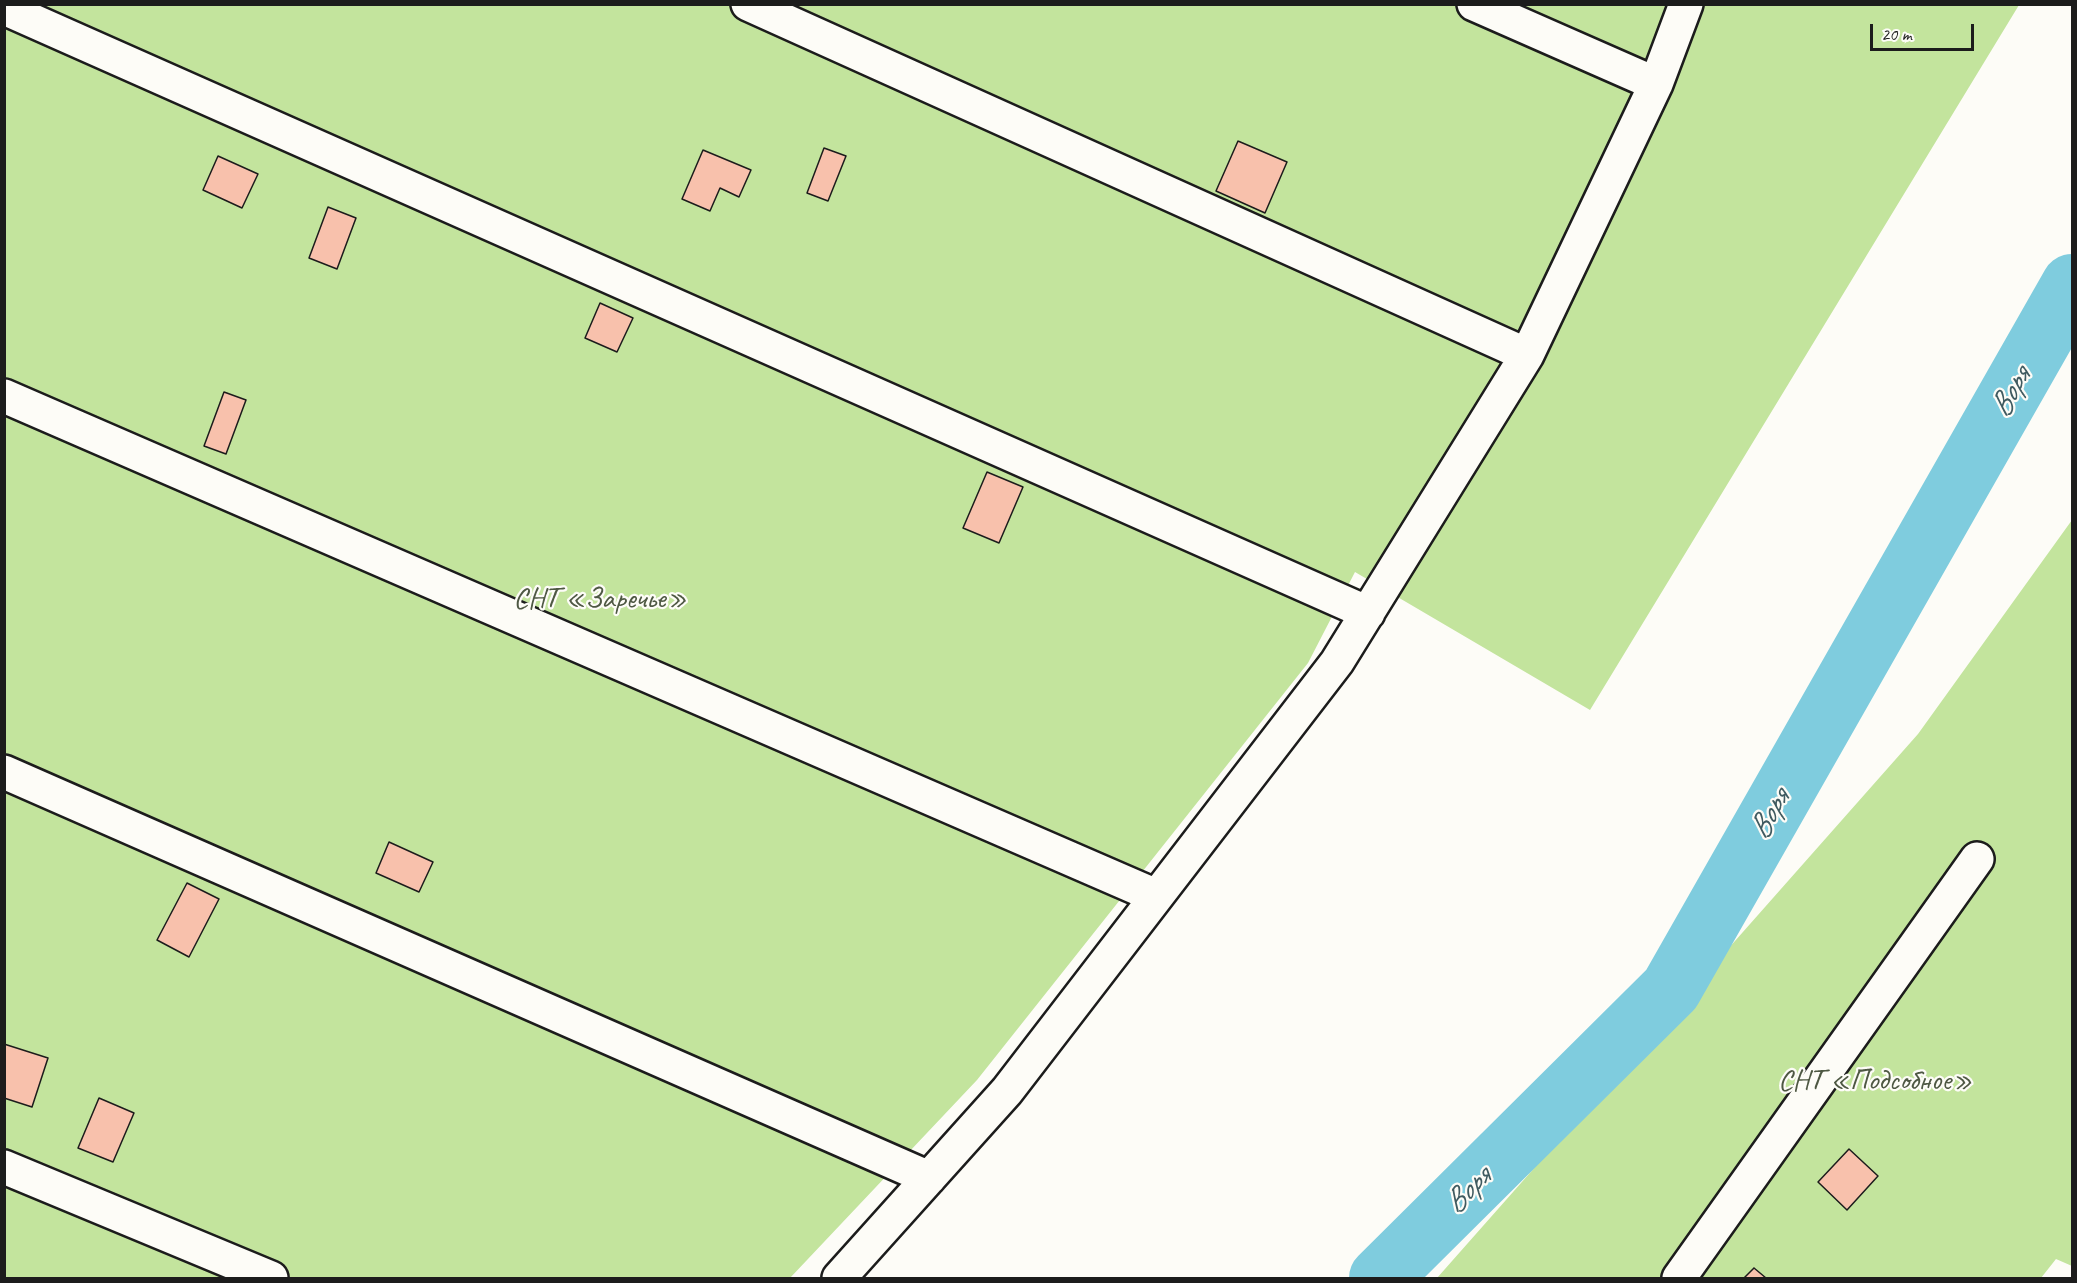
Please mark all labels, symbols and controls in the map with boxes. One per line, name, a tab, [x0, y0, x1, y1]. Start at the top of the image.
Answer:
scale bar	[1873, 12, 1976, 50]
text: 20 m	[1881, 23, 1912, 45]
water label: Воря	[1982, 362, 2040, 424]
park label: СНТ «Заречье»	[513, 581, 687, 617]
water label: Воря	[1741, 784, 1799, 846]
park label: СНТ «Подсобное»	[1778, 1063, 1972, 1099]
water label: Воря	[1437, 1160, 1499, 1222]

